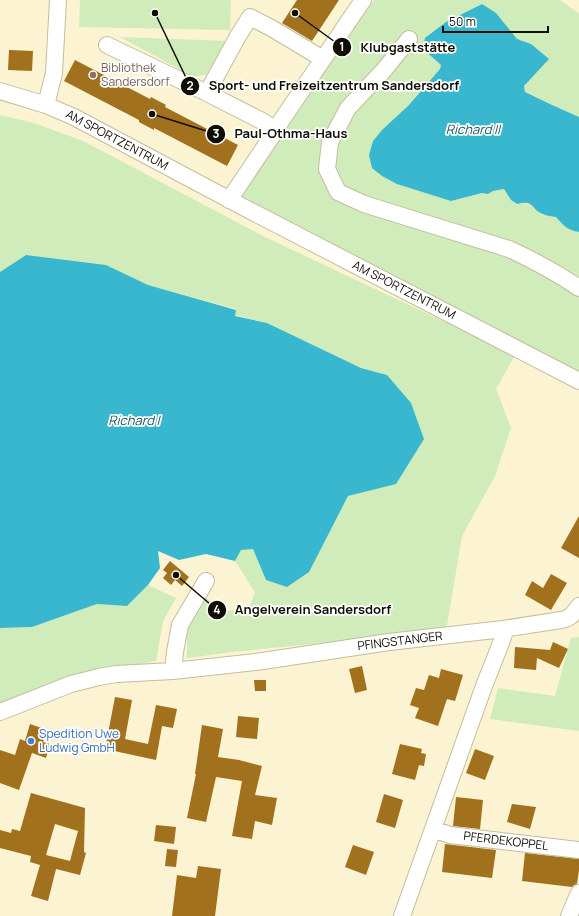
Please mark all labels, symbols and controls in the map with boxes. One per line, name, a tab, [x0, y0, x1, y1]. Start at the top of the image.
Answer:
scale bar	[443, 8, 548, 34]
text: 50 m	[449, 13, 476, 30]
callout: Klubgaststätte	[332, 35, 463, 60]
text: 1	[339, 38, 345, 55]
text: Klubgaststätte	[361, 38, 456, 56]
place label: Bibliothek Sandersdorf	[101, 59, 170, 90]
marker: Bibliothek Sandersdorf	[88, 70, 98, 80]
callout: Sport- und Freizeitzentrum Sandersdorf	[180, 73, 467, 98]
text: Sport- und Freizeitzentrum Sandersdorf	[209, 76, 459, 94]
text: 2	[186, 77, 194, 94]
street label: AM SPORTZENTRUM	[63, 105, 171, 174]
water label: Richard II	[446, 120, 502, 138]
callout: Paul-Othma-Haus	[206, 121, 355, 146]
text: Paul-Othma-Haus	[234, 124, 348, 142]
text: 3	[213, 125, 220, 142]
street label: AM SPORTZENTRUM	[350, 256, 459, 323]
water label: Richard I	[108, 411, 162, 429]
callout: Angelverein Sandersdorf	[207, 597, 400, 622]
text: Angelverein Sandersdorf	[235, 600, 391, 618]
text: 4	[213, 601, 221, 618]
street label: PFINGSTANGER	[356, 627, 444, 654]
place label: Spedition Uwe Ludwig GmbH	[39, 725, 119, 756]
marker: Spedition Uwe Ludwig GmbH	[26, 736, 36, 746]
street label: PFERDEKOPPEL	[463, 827, 550, 854]

